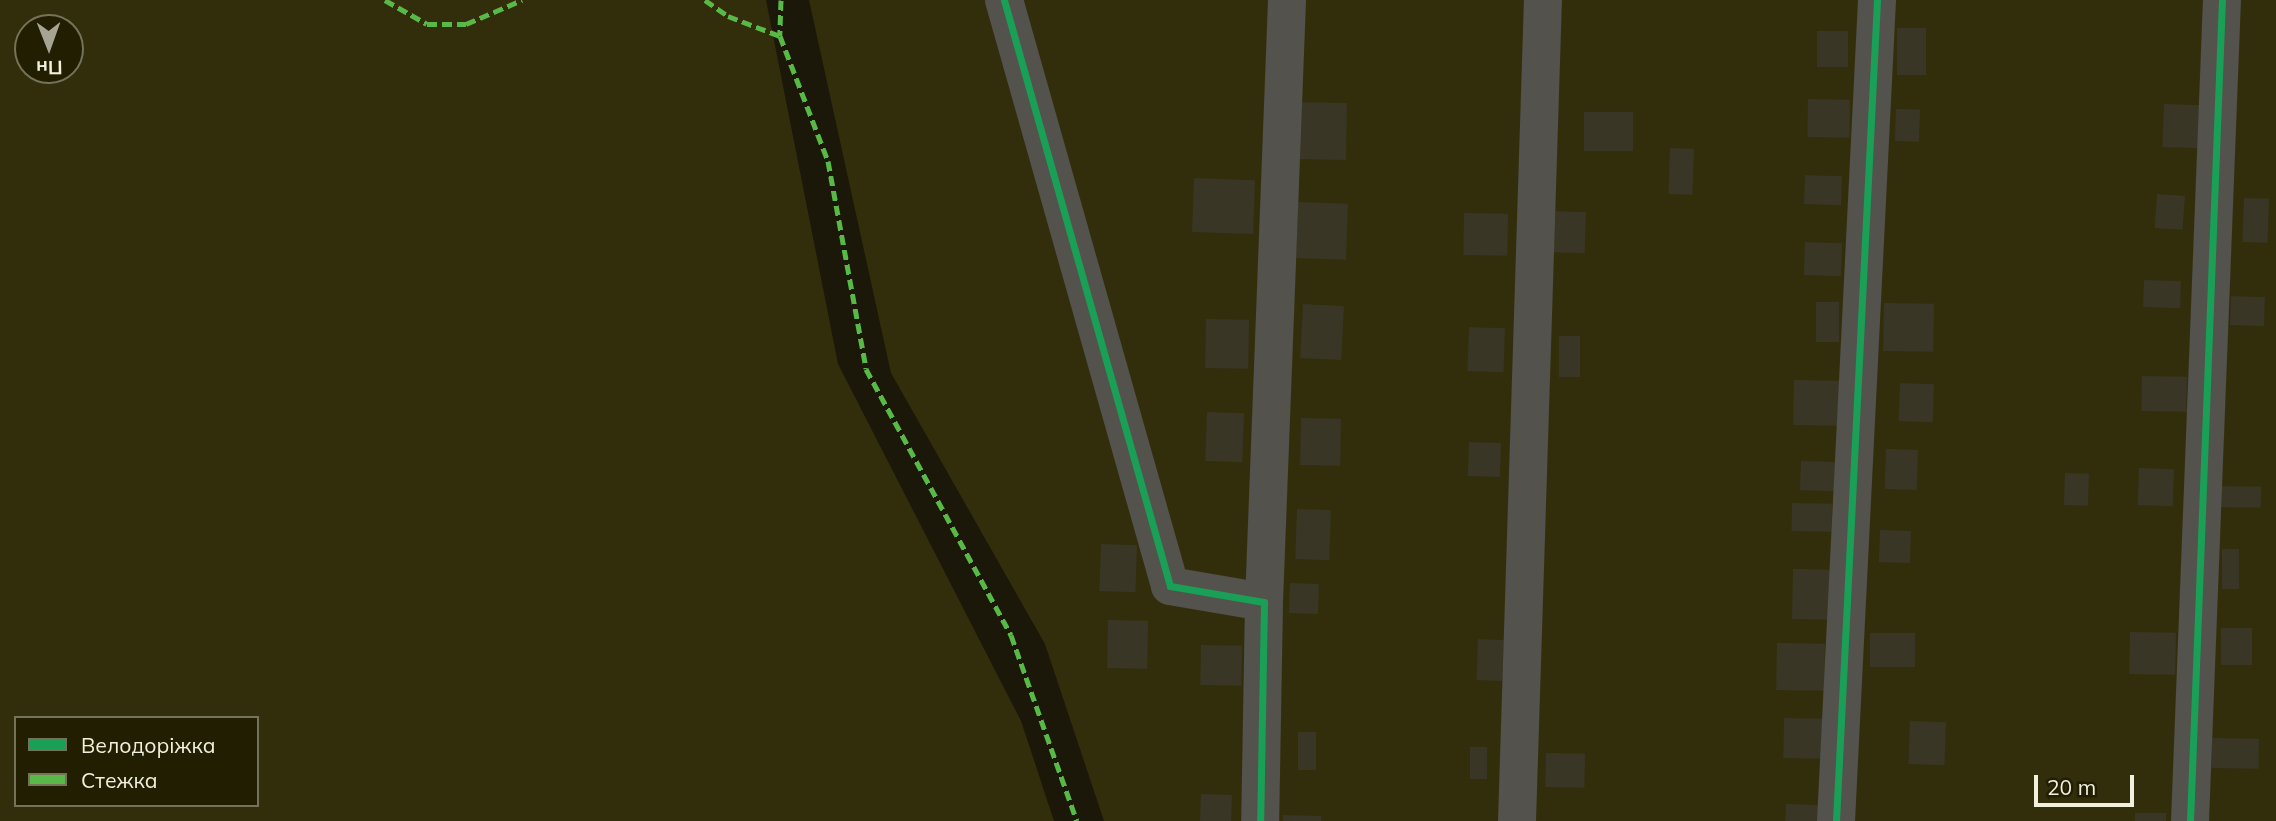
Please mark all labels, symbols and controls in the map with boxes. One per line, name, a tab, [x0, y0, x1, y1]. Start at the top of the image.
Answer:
north arrow	[14, 14, 84, 84]
text: Пн	[36, 56, 63, 80]
legend	[14, 716, 259, 807]
text: Велодоріжка	[81, 732, 216, 758]
scale bar	[2038, 762, 2138, 806]
text: Стежка	[81, 767, 158, 793]
text: 20 m	[2047, 774, 2096, 800]

